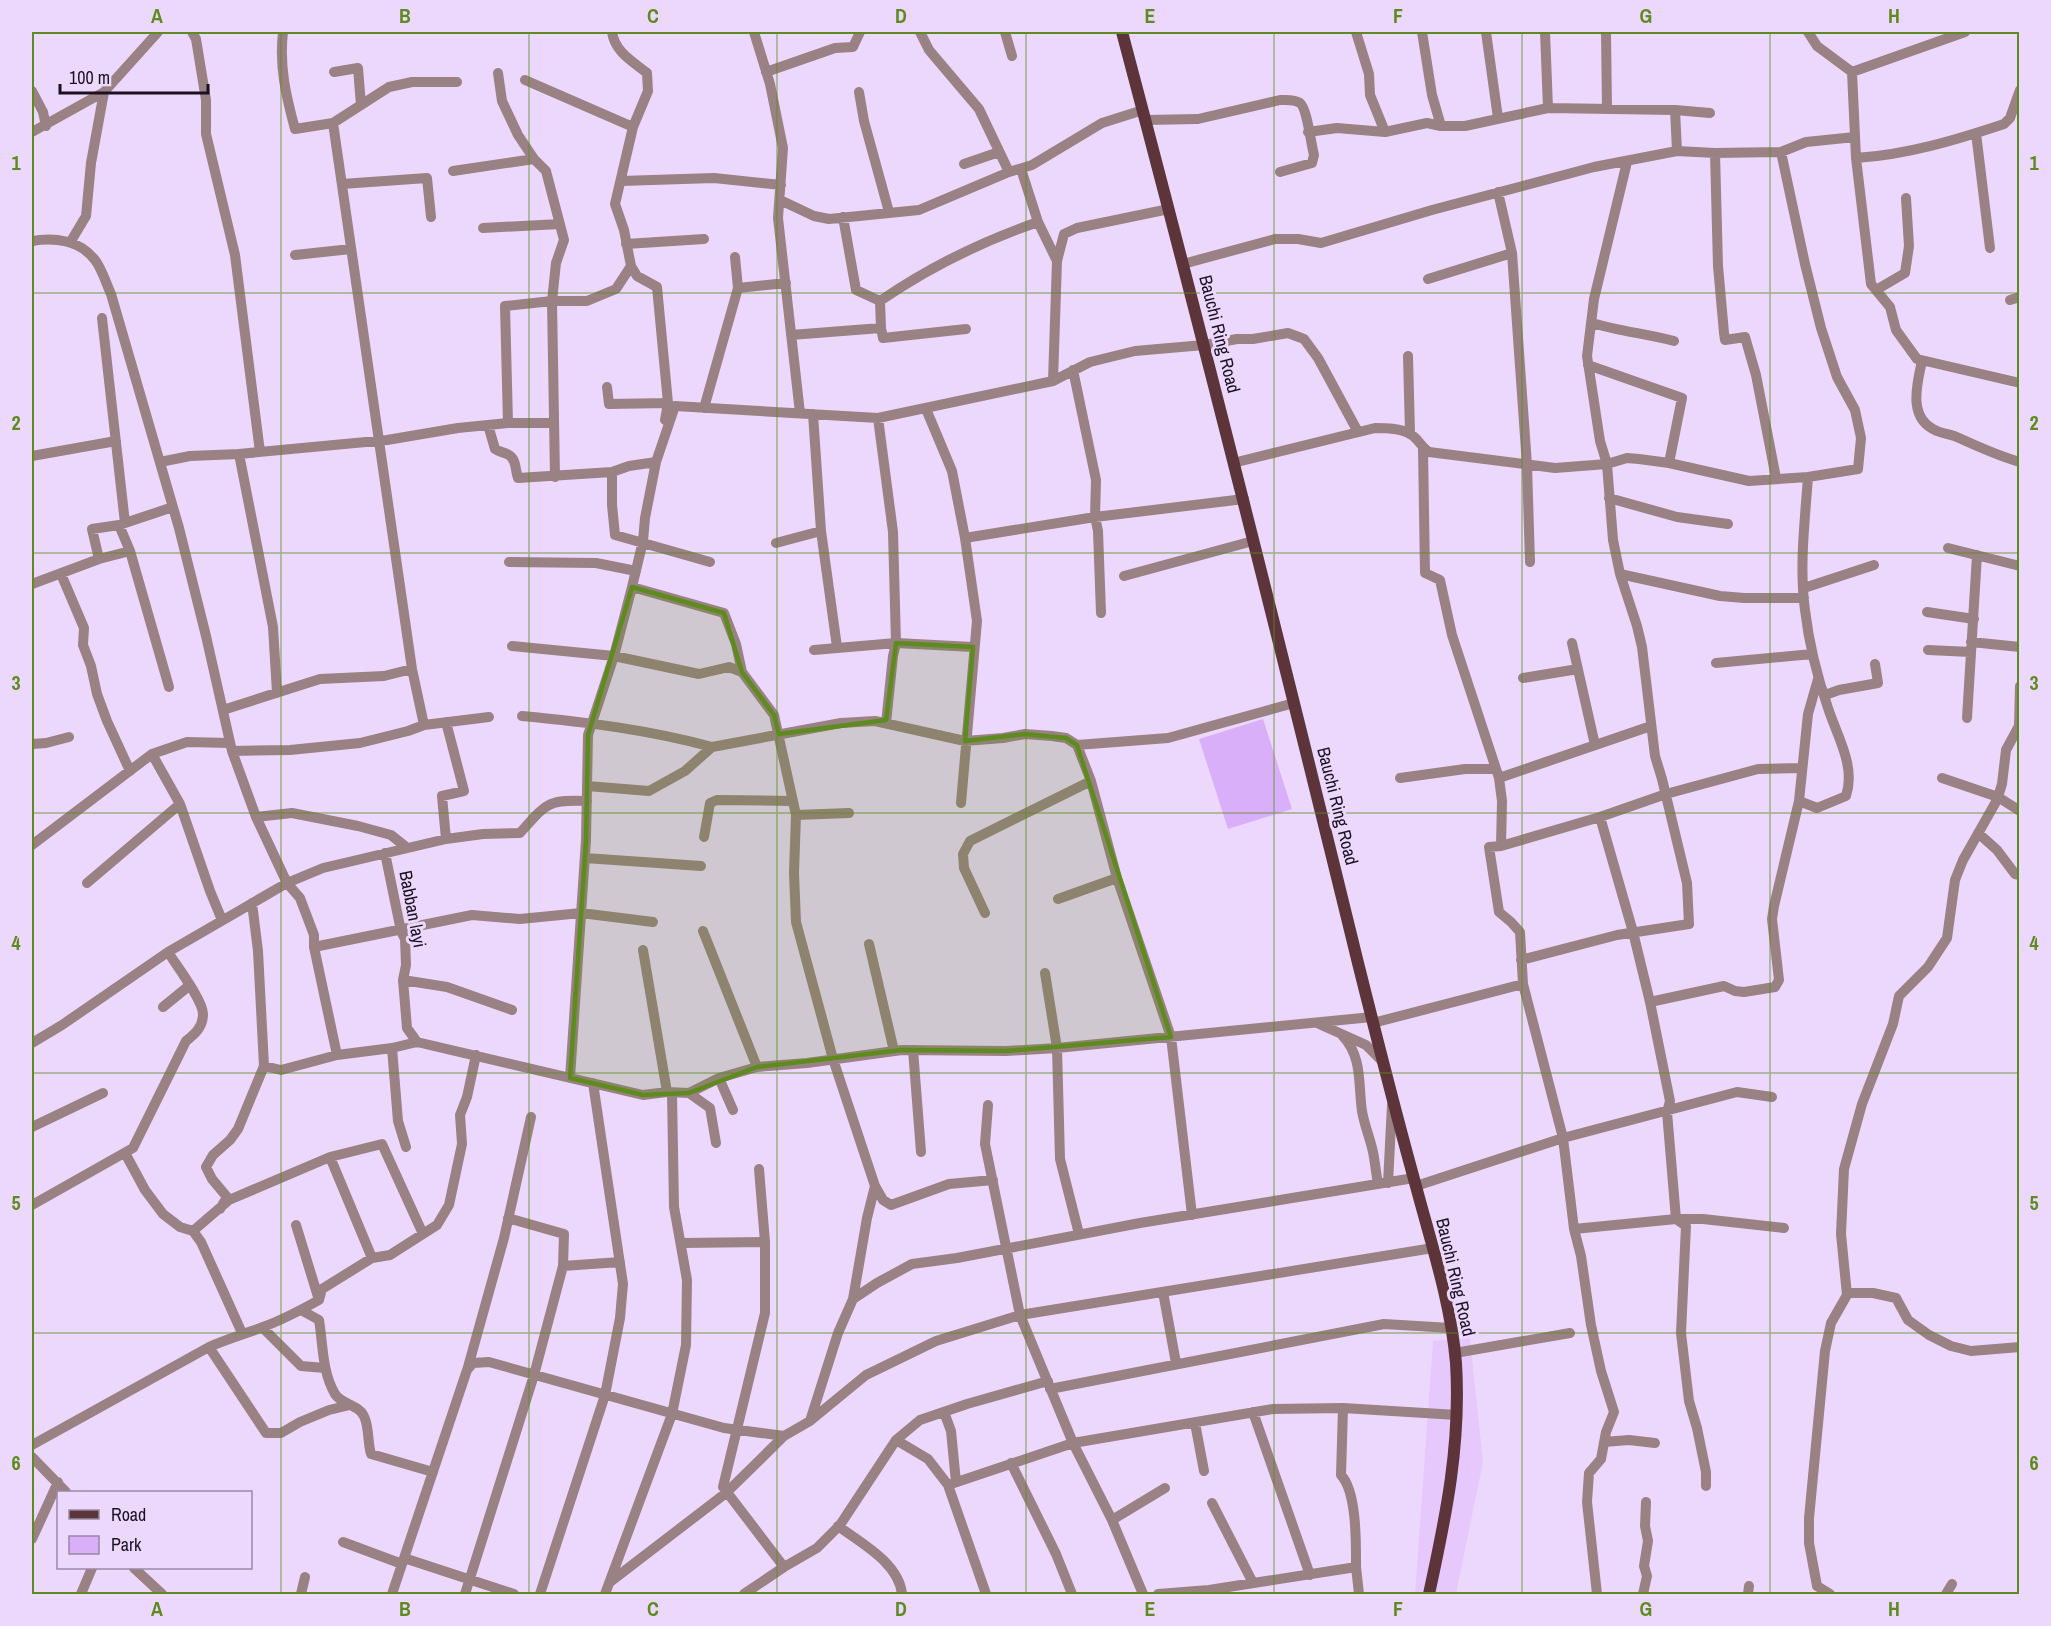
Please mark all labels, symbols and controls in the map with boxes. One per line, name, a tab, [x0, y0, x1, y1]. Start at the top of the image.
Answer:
text: A	[151, 2, 163, 29]
text: B	[399, 2, 411, 29]
text: C	[647, 2, 659, 29]
text: D	[895, 2, 907, 29]
text: E	[1145, 2, 1156, 29]
text: F	[1393, 2, 1403, 29]
text: G	[1640, 2, 1652, 29]
text: H	[1888, 2, 1900, 29]
scale bar	[60, 57, 208, 95]
text: 100 m	[69, 65, 110, 90]
text: 1	[11, 149, 21, 176]
text: 1	[2029, 149, 2039, 176]
street label: Bauchi Ring Road	[1193, 272, 1247, 396]
text: 2	[11, 409, 21, 436]
text: 2	[2029, 409, 2039, 436]
text: 3	[11, 669, 21, 696]
text: 3	[2029, 669, 2039, 696]
street label: Bauchi Ring Road	[1311, 744, 1365, 868]
street label: Babban layi	[393, 868, 433, 950]
text: 4	[11, 929, 21, 956]
text: 4	[2029, 929, 2039, 956]
text: 5	[11, 1189, 21, 1216]
text: 5	[2029, 1189, 2039, 1216]
street label: Bauchi Ring Road	[1430, 1215, 1482, 1339]
text: 6	[11, 1449, 21, 1476]
text: 6	[2029, 1449, 2039, 1476]
legend	[57, 1491, 252, 1569]
text: Road	[111, 1502, 146, 1527]
text: Park	[111, 1532, 142, 1557]
text: A	[151, 1595, 163, 1622]
text: B	[399, 1595, 411, 1622]
text: C	[647, 1595, 659, 1622]
text: D	[895, 1595, 907, 1622]
text: E	[1145, 1595, 1156, 1622]
text: F	[1393, 1595, 1403, 1622]
text: G	[1640, 1595, 1652, 1622]
text: H	[1888, 1595, 1900, 1622]

